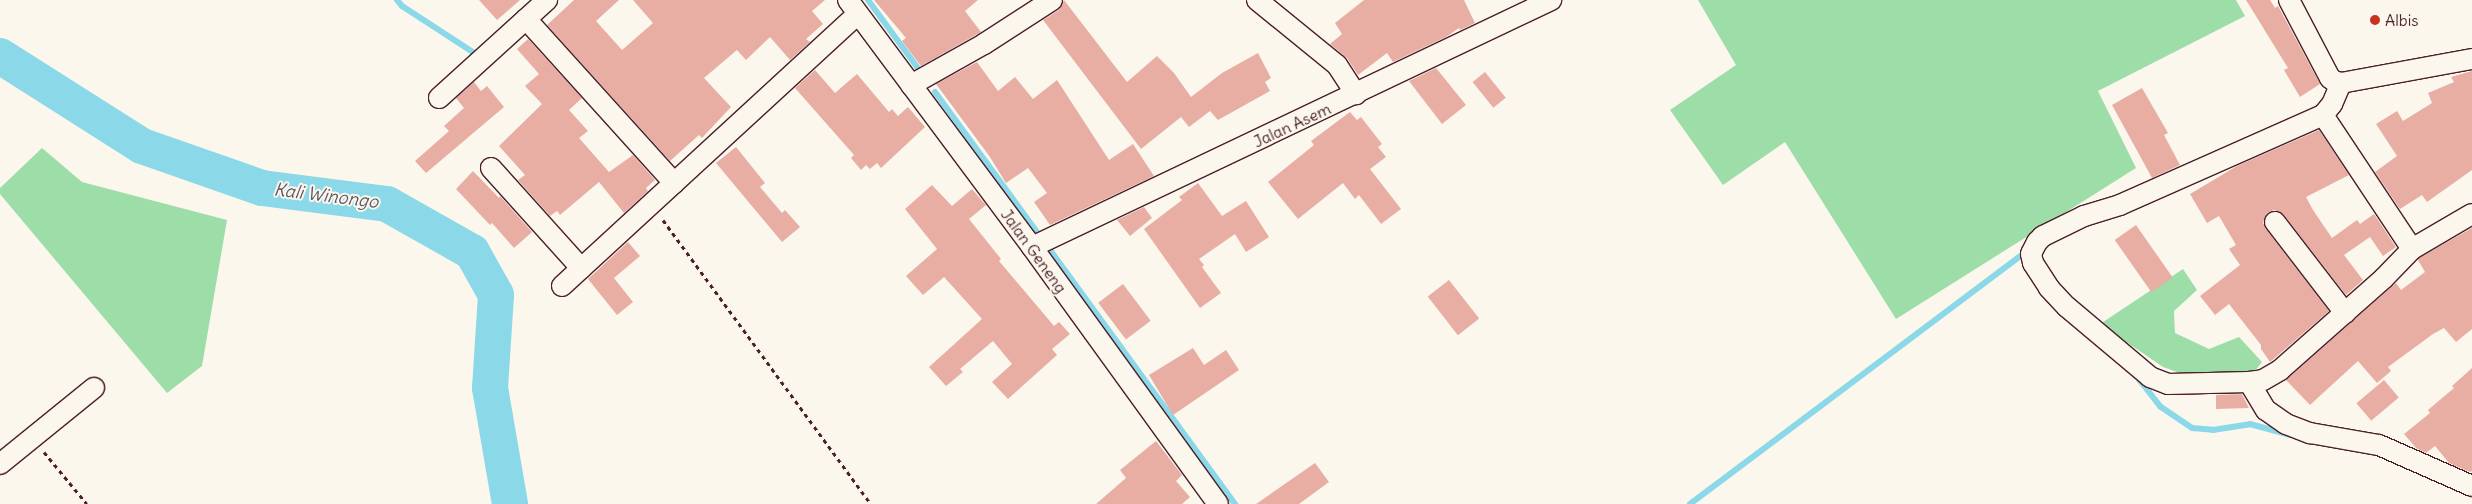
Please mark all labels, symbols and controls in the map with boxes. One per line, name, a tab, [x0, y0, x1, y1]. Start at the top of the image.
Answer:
place label: Albis	[2385, 10, 2419, 30]
marker: Albis	[2369, 14, 2381, 26]
street label: Jalan Asem	[1250, 99, 1334, 151]
water label: Kali Winongo	[273, 179, 379, 213]
street label: Jalan Geneng	[997, 205, 1071, 297]

